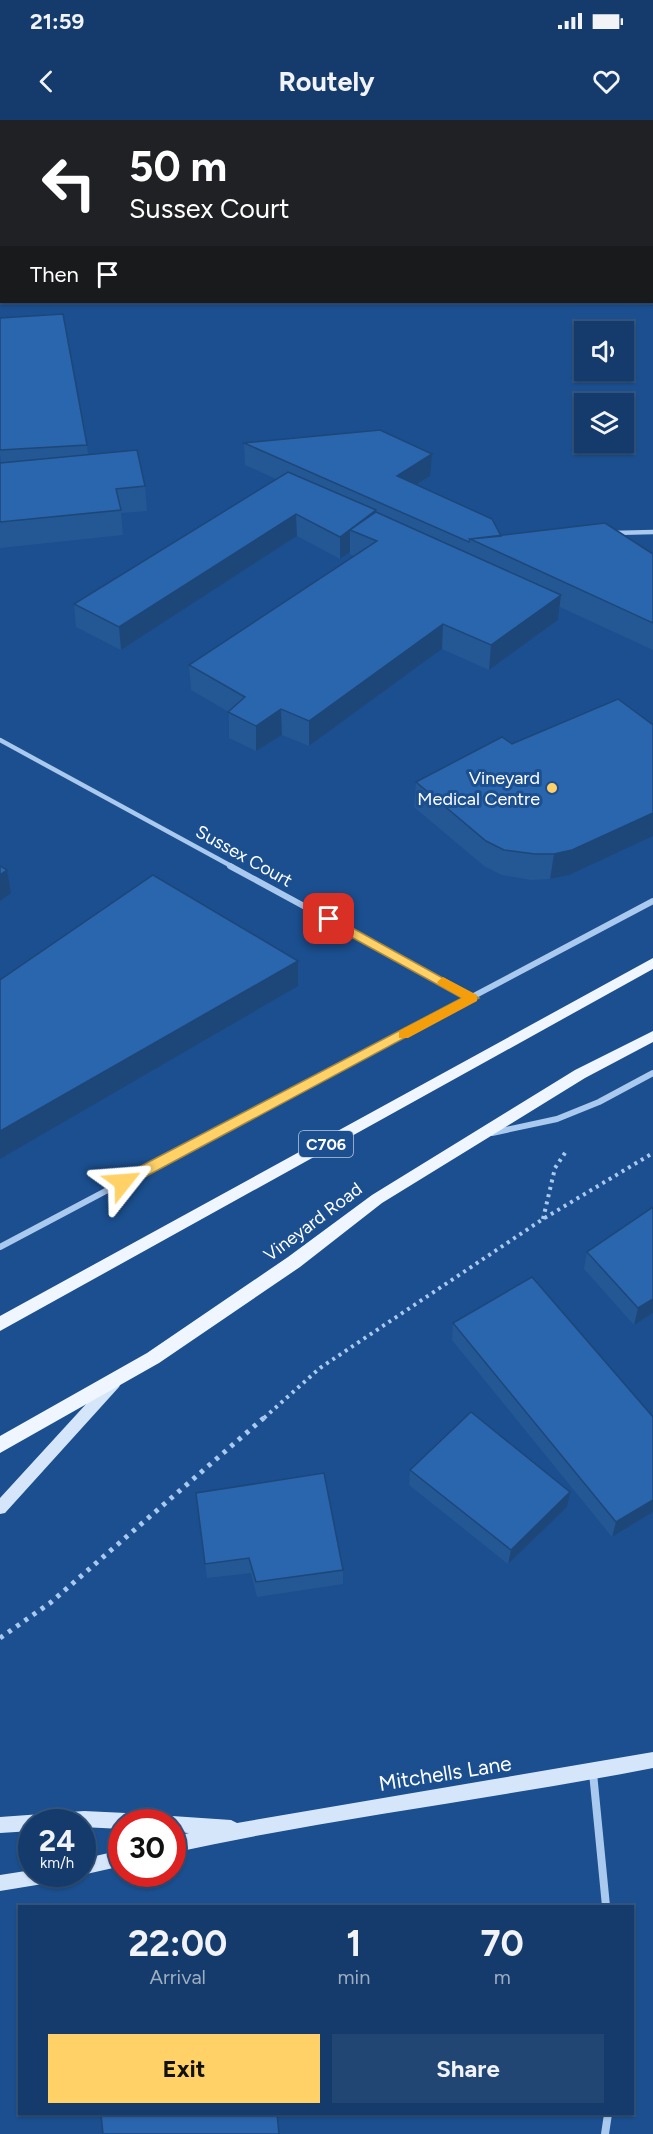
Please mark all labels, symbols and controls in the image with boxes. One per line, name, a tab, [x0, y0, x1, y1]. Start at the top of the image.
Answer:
text: 21:59	[30, 8, 84, 35]
icon: back	[30, 65, 63, 98]
text: Routely	[278, 65, 375, 98]
icon: heart	[590, 65, 623, 98]
text: 50 m	[129, 141, 227, 192]
icon: left	[30, 144, 108, 222]
text: Sussex Court	[129, 192, 289, 225]
icon: arrive	[91, 258, 124, 291]
text: Then	[30, 261, 79, 288]
map controls	[574, 321, 634, 453]
button: sound	[574, 321, 634, 381]
button: layers	[574, 393, 634, 453]
place label: Vineyard Medical Centre	[417, 767, 540, 810]
marker: Vineyard Medical Centre	[545, 781, 559, 795]
street label: Sussex Court	[192, 820, 296, 892]
pin	[303, 893, 354, 944]
icon: arrive	[312, 902, 345, 935]
road number: C706	[299, 1131, 353, 1157]
position arrow	[91, 1150, 155, 1214]
street label: Vineyard Road	[260, 1178, 366, 1266]
street label: Mitchells Lane	[377, 1750, 513, 1796]
speed limit sign: 30	[108, 1809, 186, 1887]
text: 24	[39, 1822, 75, 1859]
text: km/h	[40, 1854, 74, 1872]
text: 22:00	[128, 1922, 227, 1965]
text: 1	[346, 1922, 362, 1965]
text: 70	[480, 1922, 524, 1965]
text: Arrival	[150, 1965, 206, 1989]
text: min	[338, 1965, 370, 1989]
text: m	[494, 1965, 511, 1989]
button: Exit	[48, 2034, 320, 2103]
button: Share	[332, 2034, 604, 2103]

